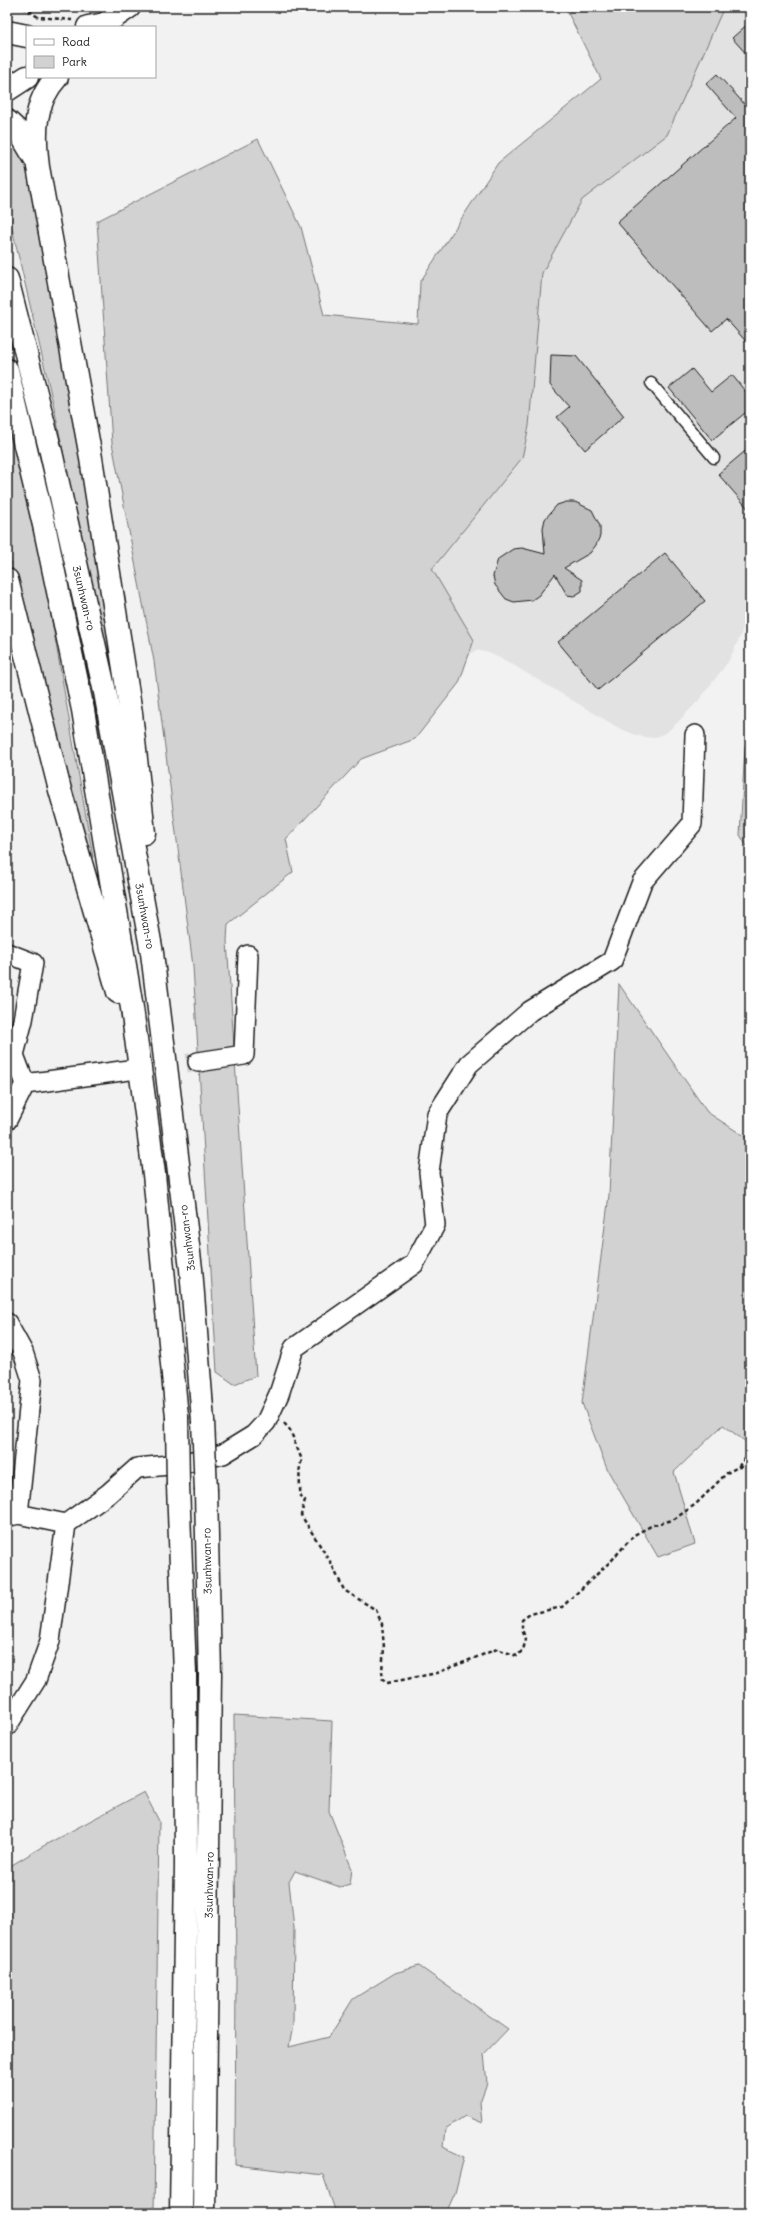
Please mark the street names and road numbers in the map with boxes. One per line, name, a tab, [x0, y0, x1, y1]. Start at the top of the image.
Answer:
street label: 3sunhwan-ro	[70, 564, 98, 632]
street label: 3sunhwan-ro	[132, 882, 158, 950]
street label: 3sunhwan-ro	[176, 1204, 198, 1272]
street label: 3sunhwan-ro	[199, 1528, 215, 1594]
street label: 3sunhwan-ro	[201, 1852, 217, 1918]

